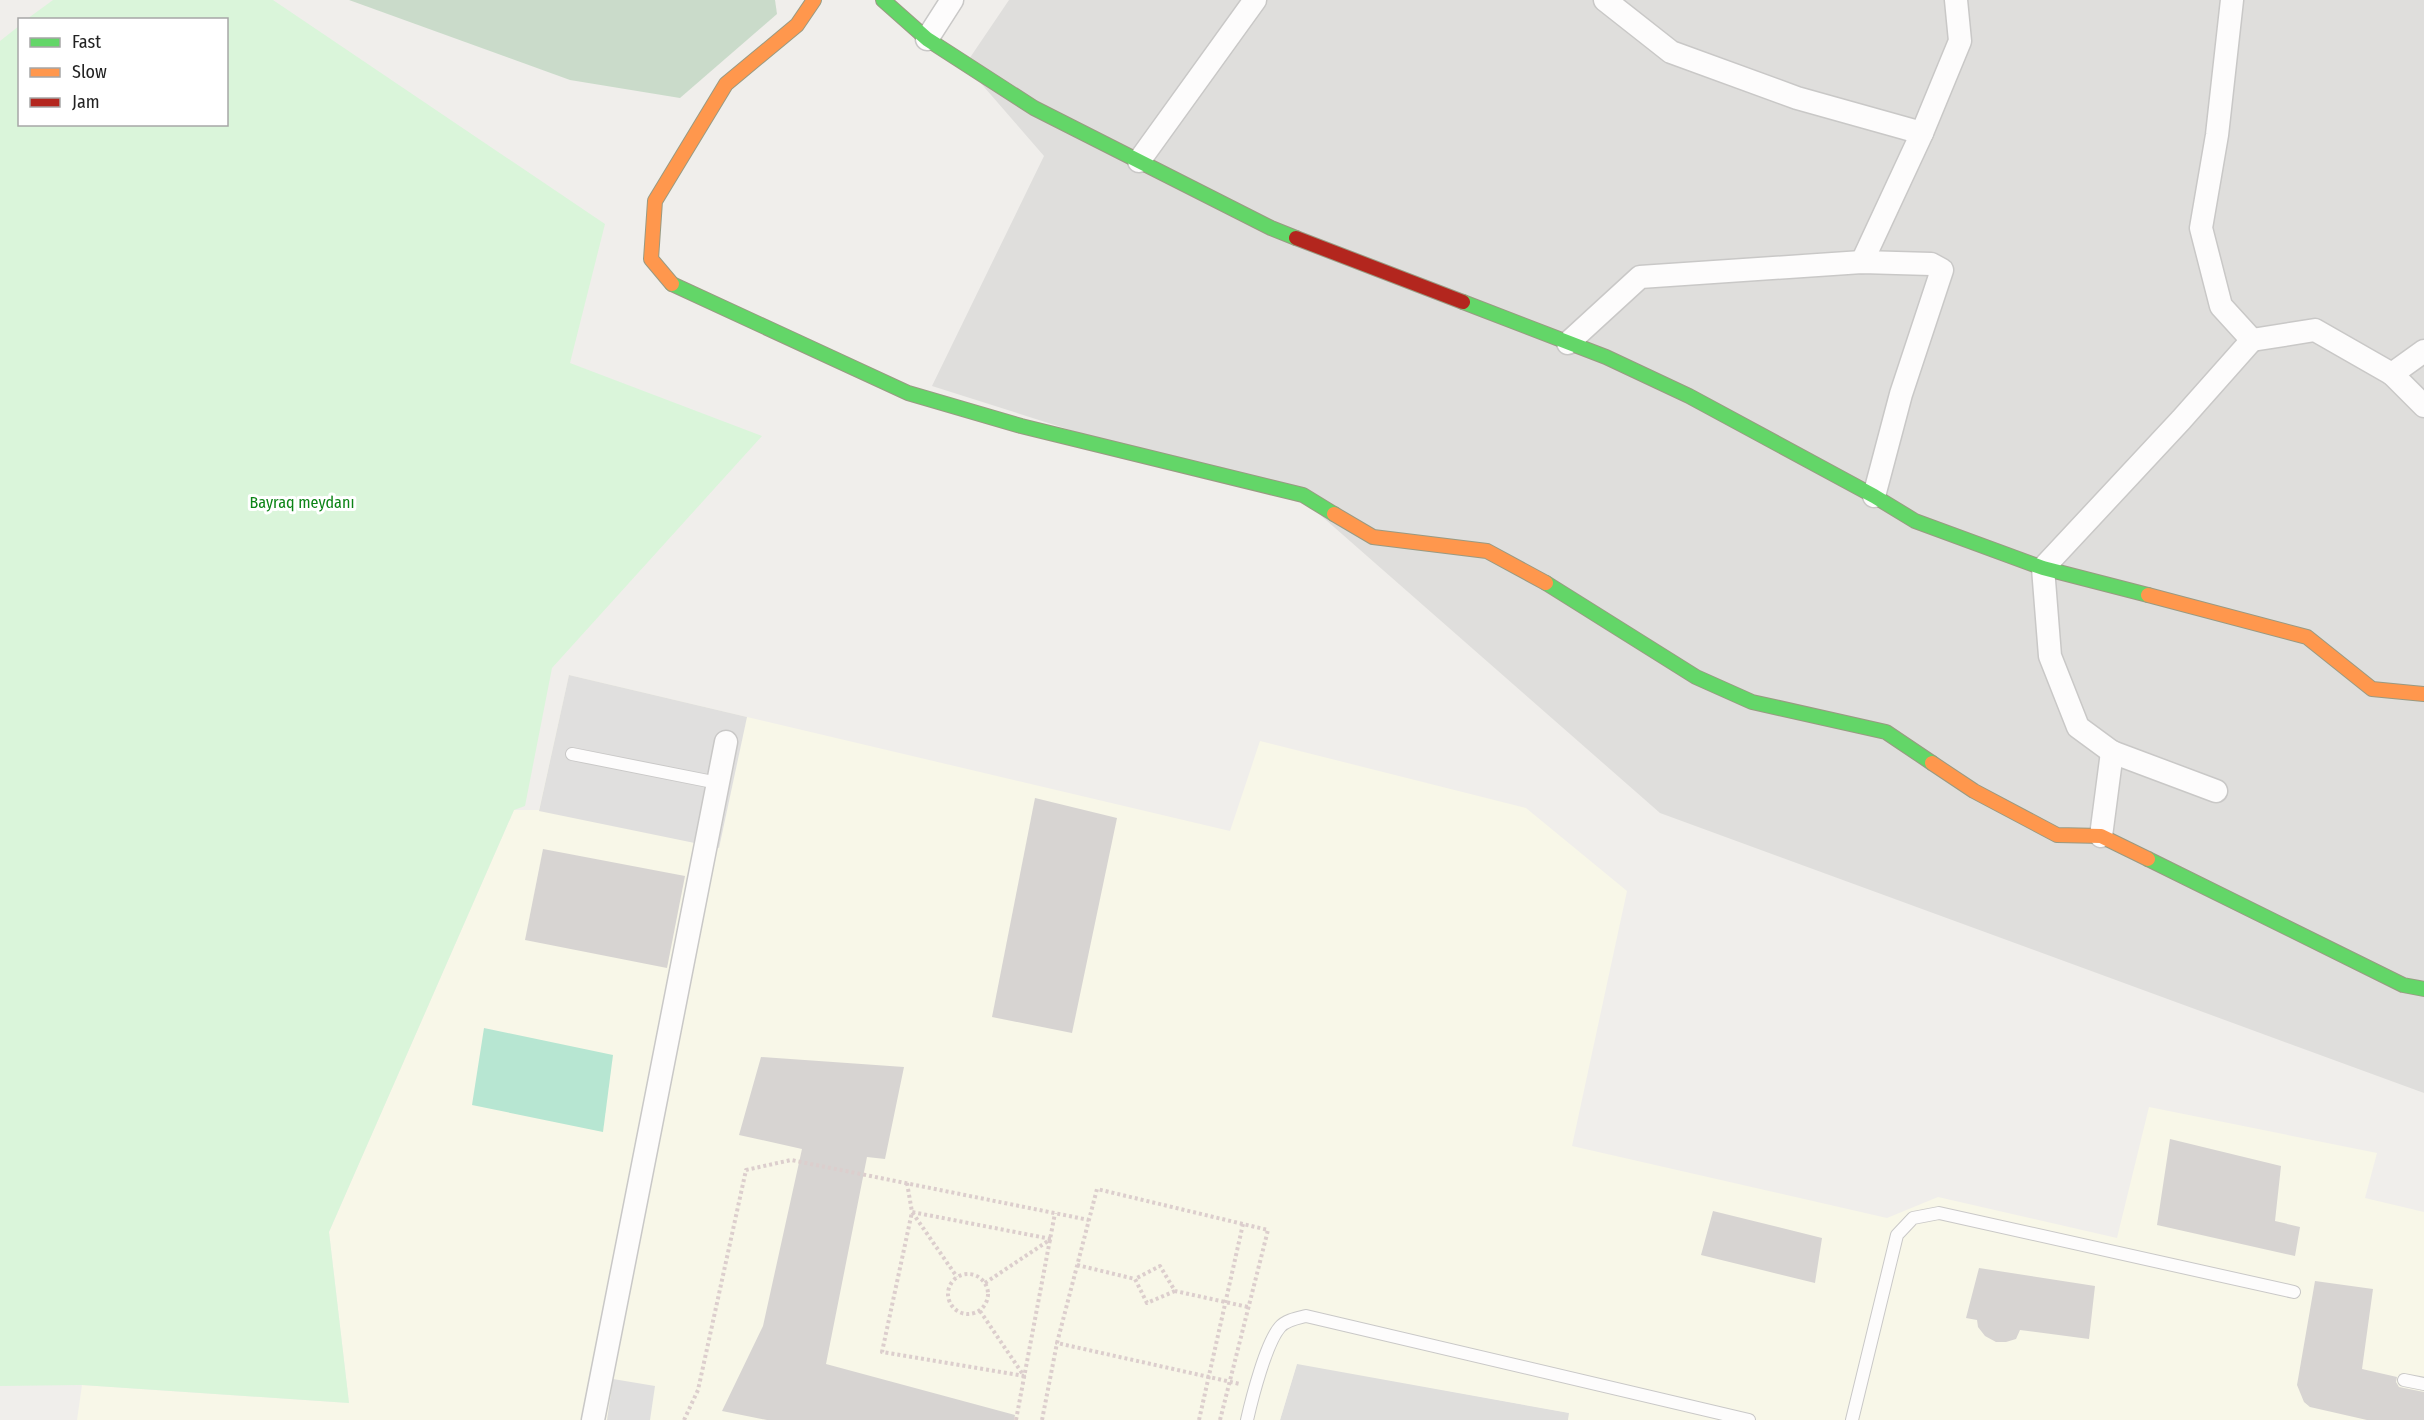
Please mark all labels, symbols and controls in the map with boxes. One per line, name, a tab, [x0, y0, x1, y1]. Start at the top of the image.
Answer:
legend	[18, 18, 228, 126]
text: Fast	[72, 31, 101, 53]
text: Slow	[72, 61, 107, 83]
text: Jam	[72, 91, 100, 113]
park label: Bayraq meydanı	[250, 493, 354, 512]

